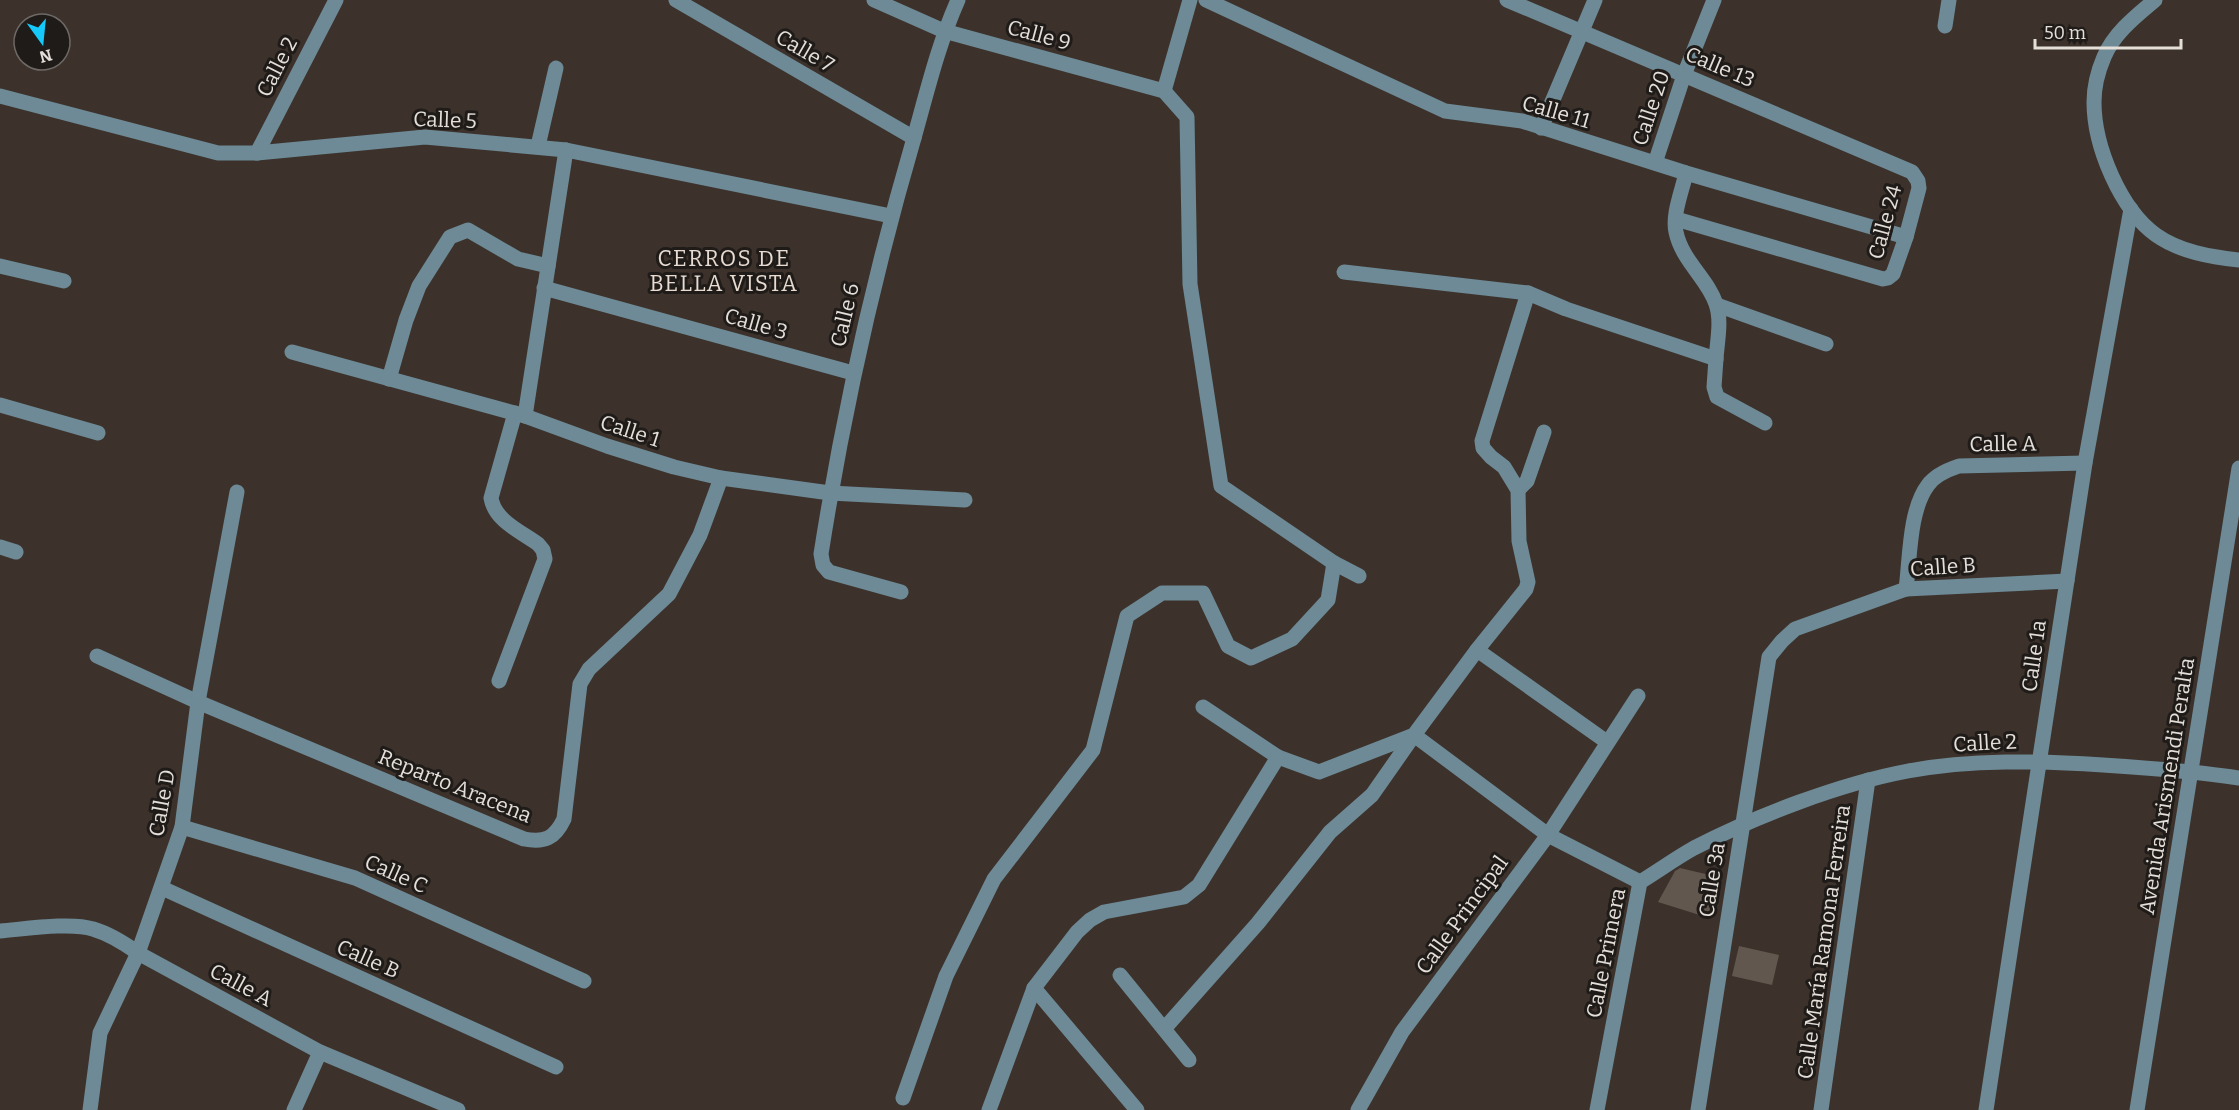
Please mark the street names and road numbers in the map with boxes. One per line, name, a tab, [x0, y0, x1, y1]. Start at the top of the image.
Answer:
street label: Calle 9	[1004, 14, 1074, 56]
street label: Calle 7	[771, 24, 839, 78]
street label: Calle 2	[251, 33, 303, 101]
street label: Calle 13	[1681, 41, 1759, 93]
street label: Calle 20	[1627, 67, 1675, 149]
street label: Calle 11	[1519, 90, 1593, 134]
street label: Calle 5	[413, 106, 477, 134]
street label: Calle 24	[1863, 182, 1907, 262]
street label: Calle 6	[825, 281, 865, 349]
street label: Calle 3	[721, 303, 791, 345]
street label: Calle 1	[597, 409, 663, 453]
street label: Calle A	[1969, 430, 2037, 458]
street label: Calle B	[1909, 552, 1977, 582]
street label: Calle 1a	[2016, 618, 2052, 694]
street label: Avenida Arismendi Peralta	[2134, 655, 2200, 916]
street label: Calle 2	[1952, 728, 2018, 758]
street label: Reparto Aracena	[375, 743, 536, 829]
street label: Calle D	[143, 768, 181, 838]
street label: Calle María Ramona Ferreira	[1792, 803, 1856, 1081]
street label: Calle 3a	[1693, 840, 1731, 919]
street label: Calle C	[361, 849, 431, 899]
street label: Calle Principal	[1410, 851, 1514, 979]
street label: Calle Primera	[1581, 885, 1631, 1020]
street label: Calle B	[333, 934, 403, 984]
street label: Calle A	[205, 958, 277, 1012]

